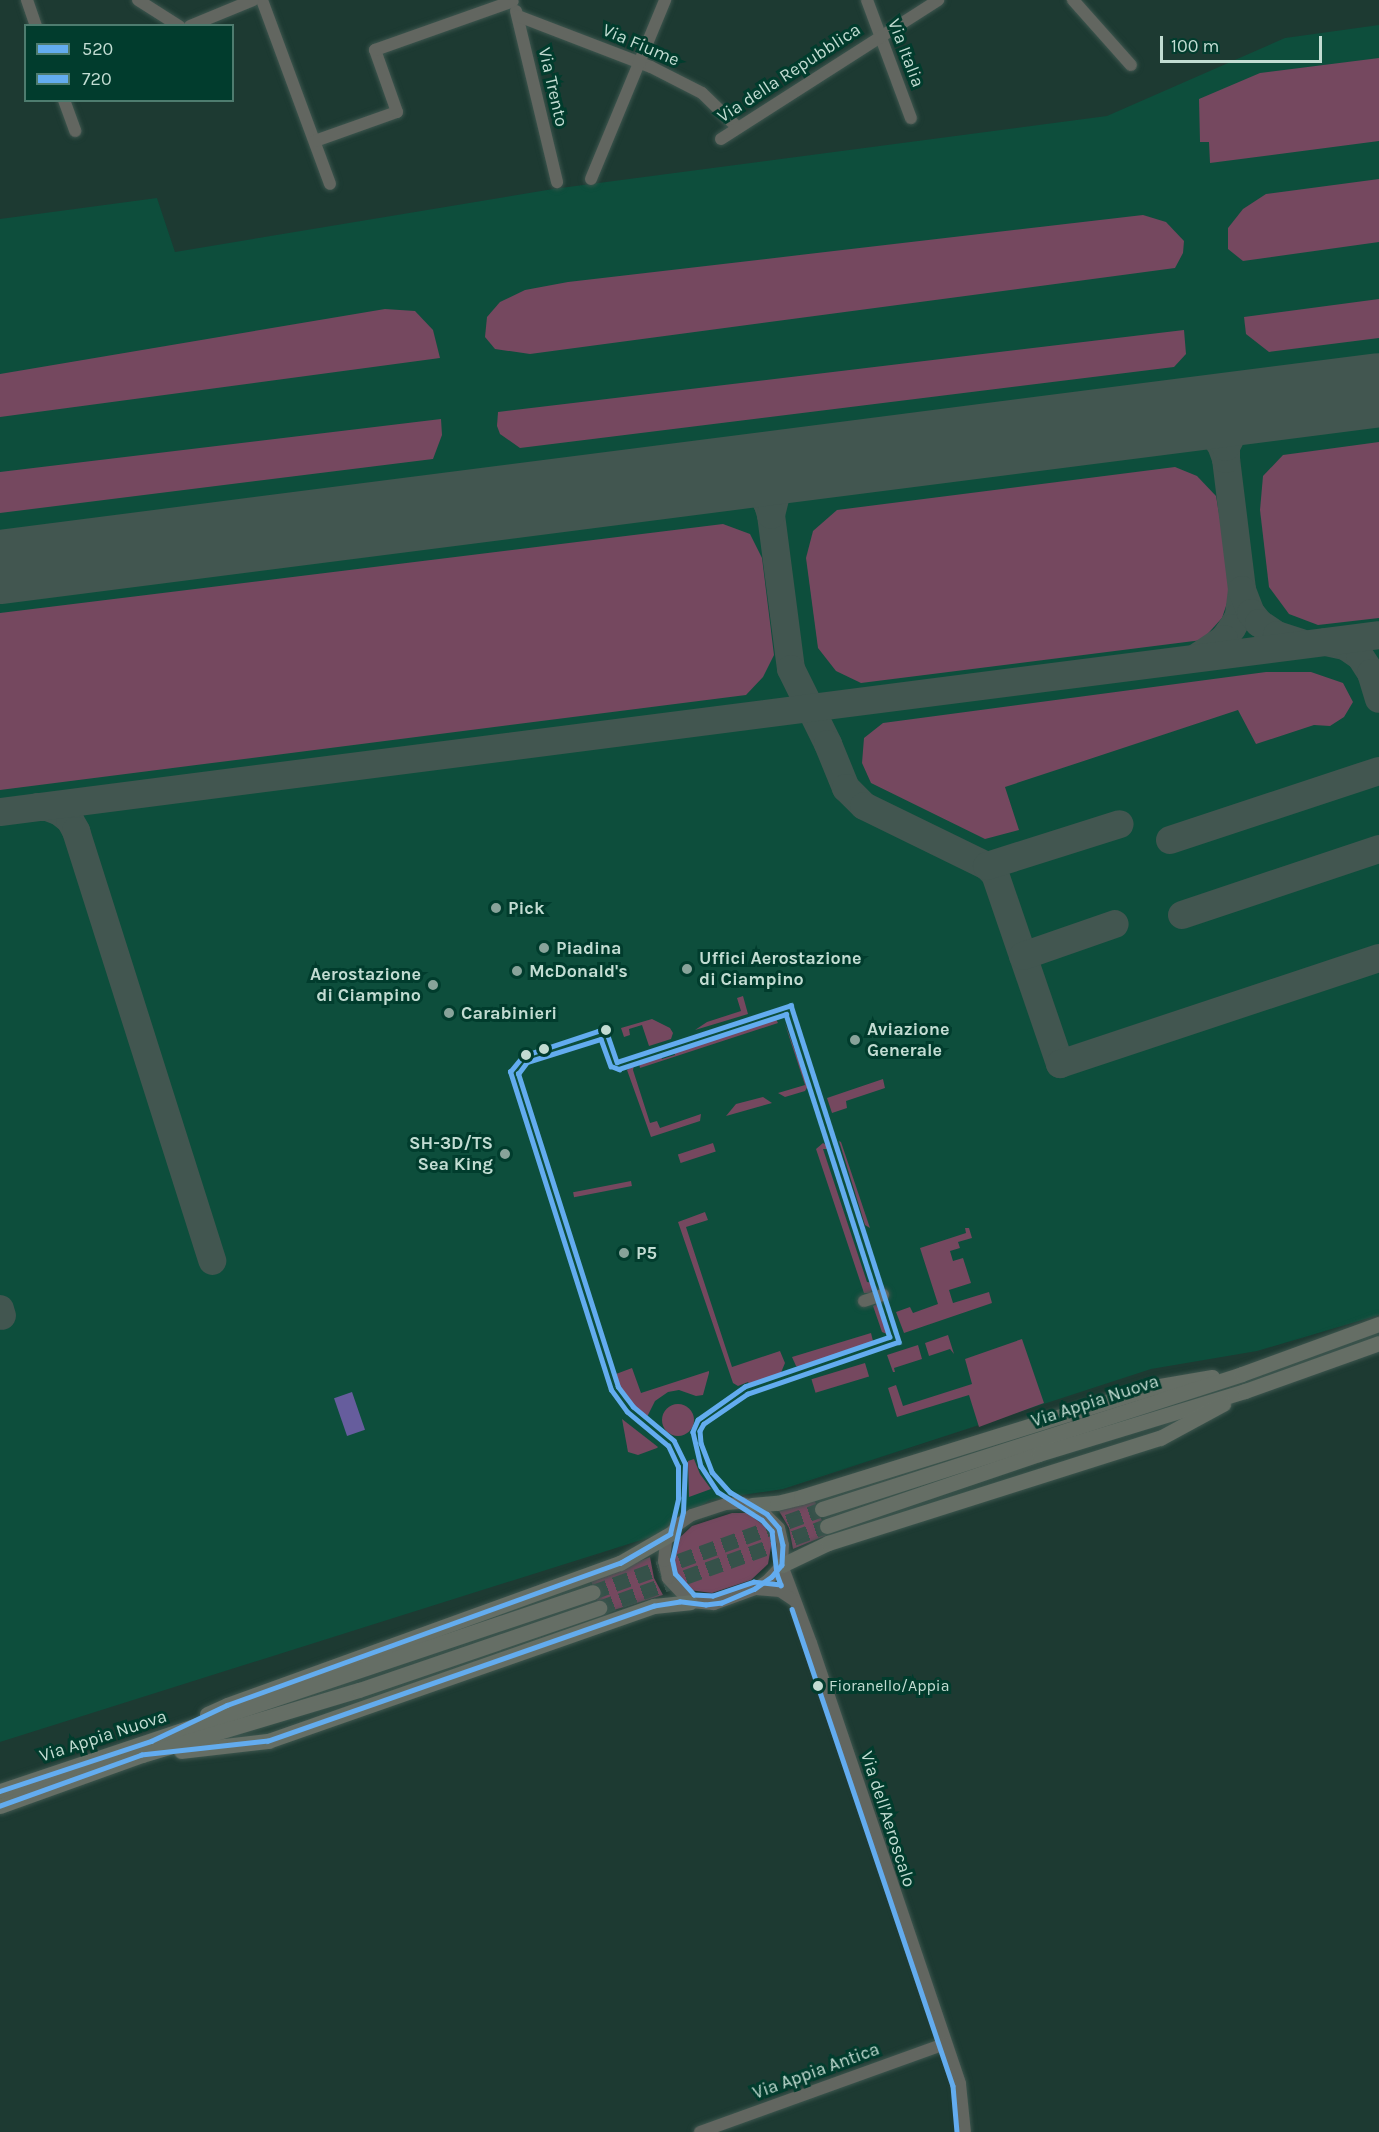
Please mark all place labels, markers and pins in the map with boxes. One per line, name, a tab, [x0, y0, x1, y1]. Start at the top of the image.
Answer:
place label: Pick	[508, 897, 545, 919]
marker: Pick	[489, 901, 503, 915]
place label: Piadina	[556, 937, 622, 959]
marker: Piadina	[537, 941, 551, 955]
place label: Uffici Aerostazione di Ciampino	[699, 948, 861, 990]
place label: McDonald's	[529, 960, 628, 982]
marker: Uffici Aerostazione di Ciampino	[680, 962, 694, 976]
place label: Aerostazione di Ciampino	[310, 964, 421, 1006]
marker: McDonald's	[510, 964, 524, 978]
marker: Aerostazione di Ciampino	[426, 978, 440, 992]
place label: Carabinieri	[461, 1002, 557, 1024]
marker: Carabinieri	[442, 1006, 456, 1020]
place label: Aviazione Generale	[867, 1019, 949, 1062]
unlabelled marker	[600, 1024, 612, 1036]
marker: Aviazione Generale	[848, 1033, 862, 1047]
unlabelled marker	[538, 1043, 550, 1055]
unlabelled marker	[520, 1049, 532, 1061]
place label: SH-3D/TS Sea King	[409, 1133, 493, 1176]
marker: SH-3D/TS Sea King	[498, 1147, 512, 1161]
place label: P5	[636, 1242, 657, 1264]
marker: P5	[617, 1246, 631, 1260]
place label: Fioranello/Appia	[829, 1676, 949, 1696]
marker: Fioranello/Appia	[812, 1680, 824, 1692]

